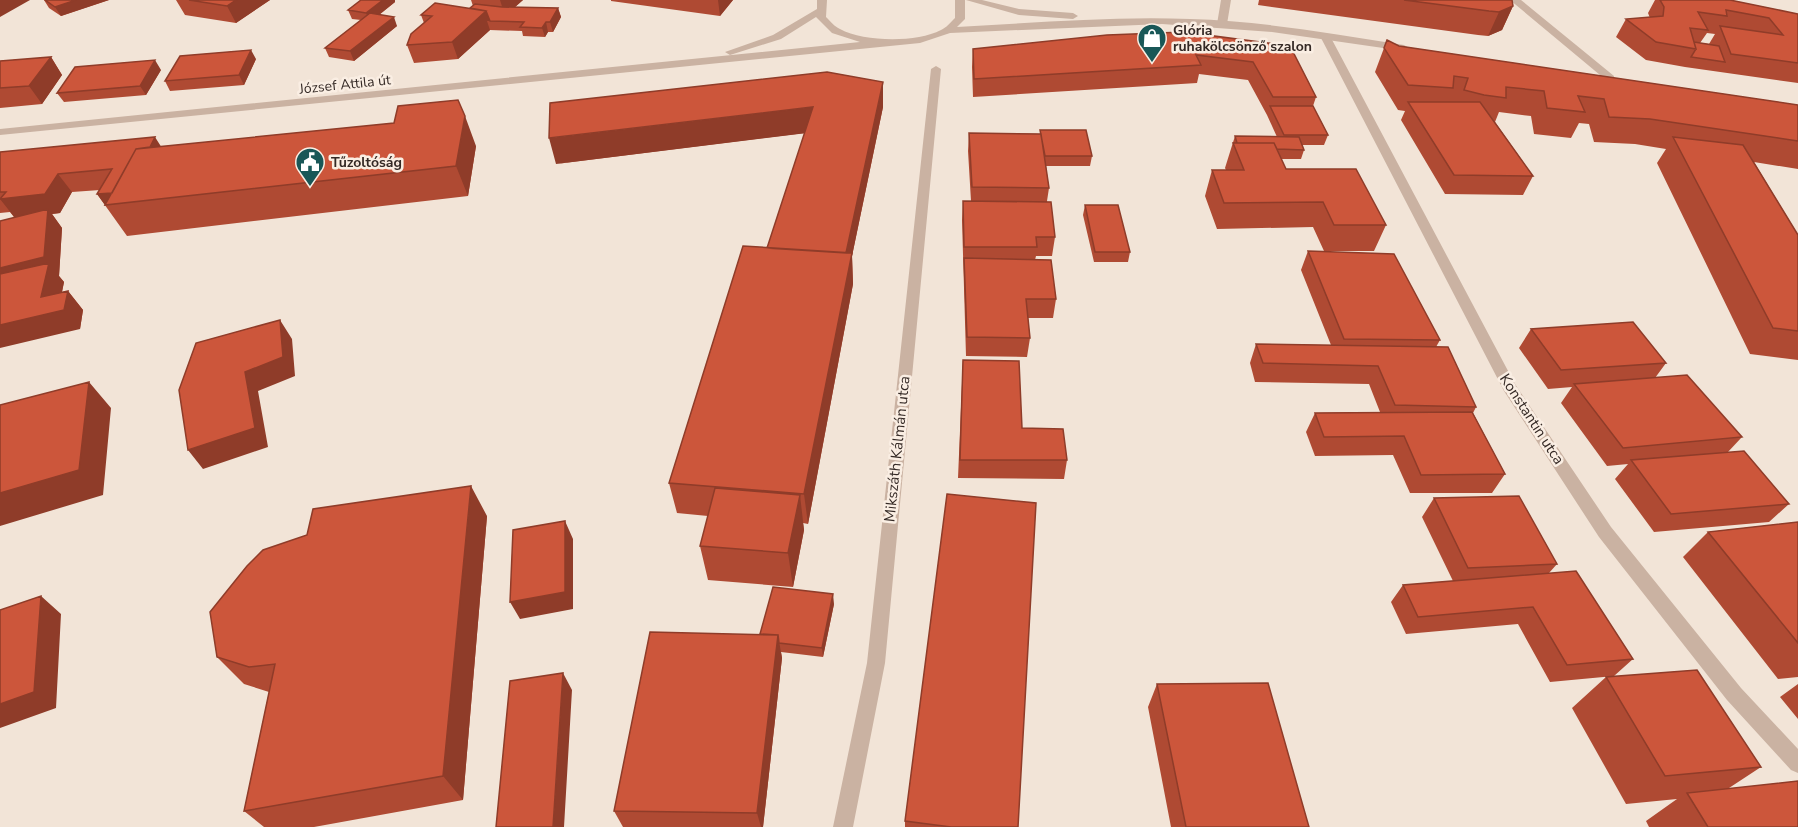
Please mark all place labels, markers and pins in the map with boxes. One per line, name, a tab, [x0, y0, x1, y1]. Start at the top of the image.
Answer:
place label: Glória ruhakölcsönző szalon	[1173, 21, 1312, 56]
shop icon: Glória ruhakölcsönző szalon	[1136, 22, 1168, 64]
public building icon: Tűzoltóság	[294, 146, 326, 188]
place label: Tűzoltóság	[331, 153, 402, 172]

